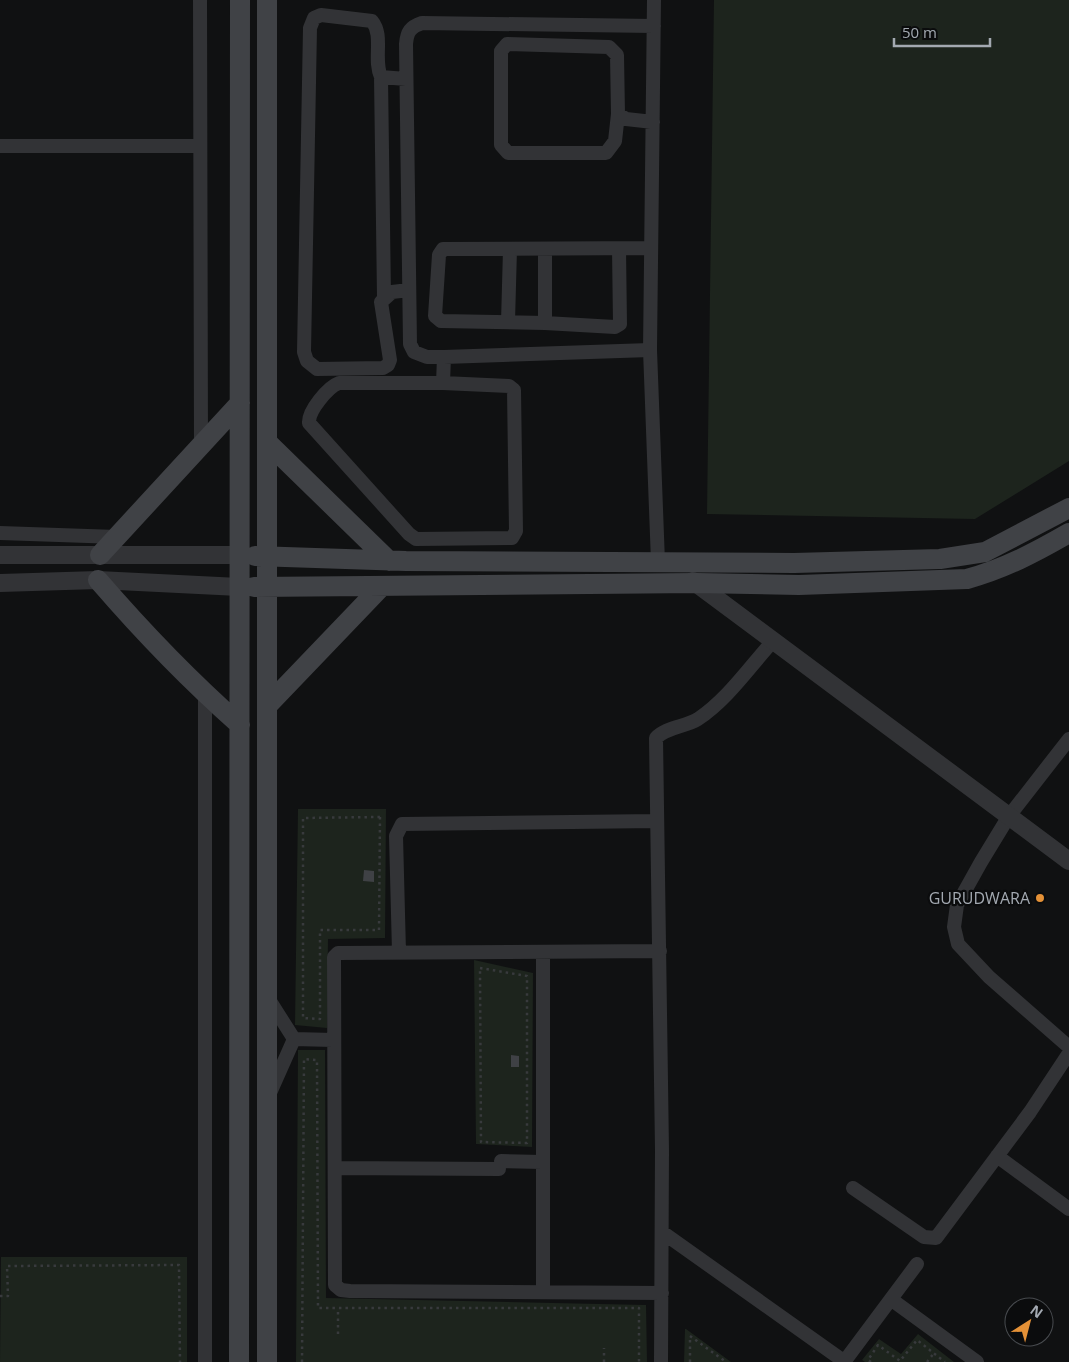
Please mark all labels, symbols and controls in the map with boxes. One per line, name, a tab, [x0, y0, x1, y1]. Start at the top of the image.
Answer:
scale bar	[894, 15, 990, 47]
text: 50 m	[902, 22, 937, 42]
place label: GURUDWARA	[929, 887, 1031, 909]
marker: GURUDWARA	[1034, 892, 1046, 904]
north arrow	[1004, 1297, 1054, 1347]
text: N	[1027, 1300, 1047, 1322]

